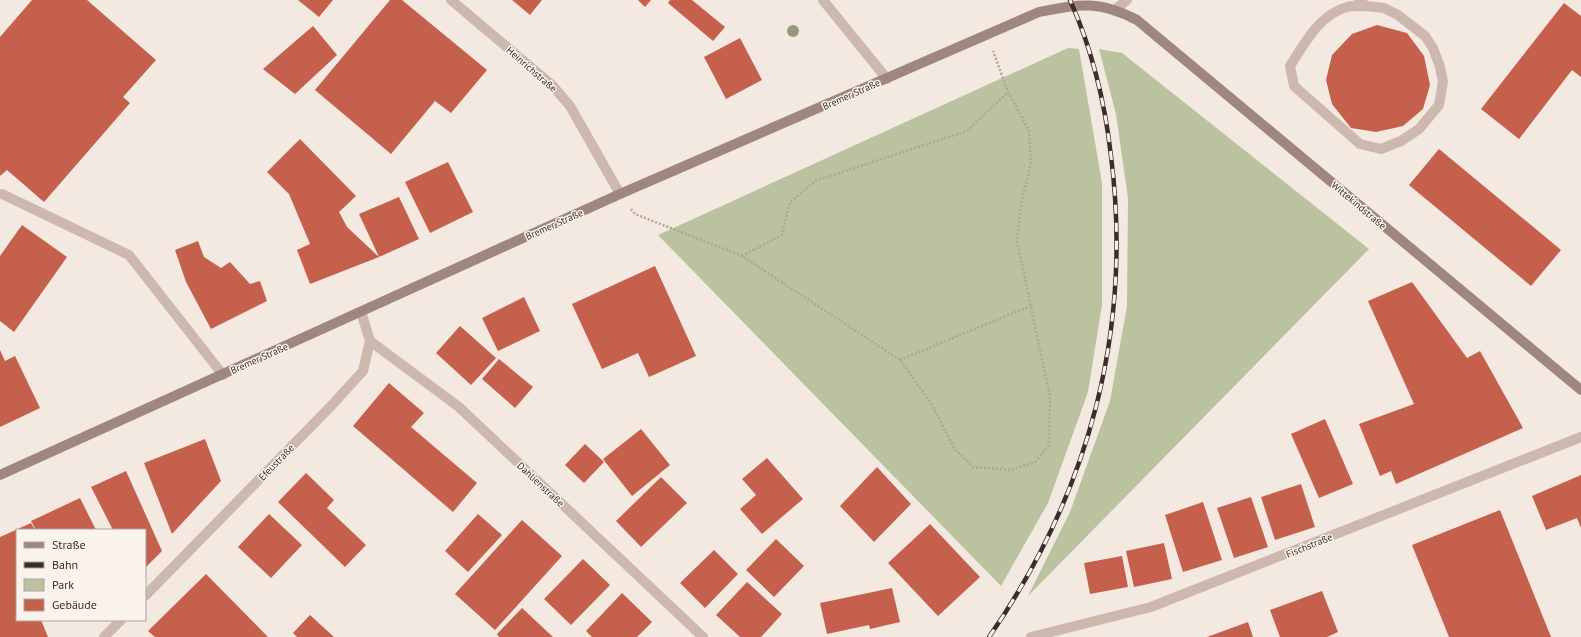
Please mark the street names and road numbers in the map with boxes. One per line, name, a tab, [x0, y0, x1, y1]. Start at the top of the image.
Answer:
street label: Heinrichstraße	[504, 44, 560, 95]
street label: Bremer Straße	[820, 76, 882, 113]
street label: Wittekindstraße	[1328, 179, 1389, 232]
street label: Bremer Straße	[523, 206, 585, 243]
street label: Bremer Straße	[228, 340, 290, 377]
street label: Efeustraße	[256, 441, 297, 483]
street label: Dahlienstraße	[514, 459, 567, 510]
street label: Fischstraße	[1284, 530, 1334, 561]

